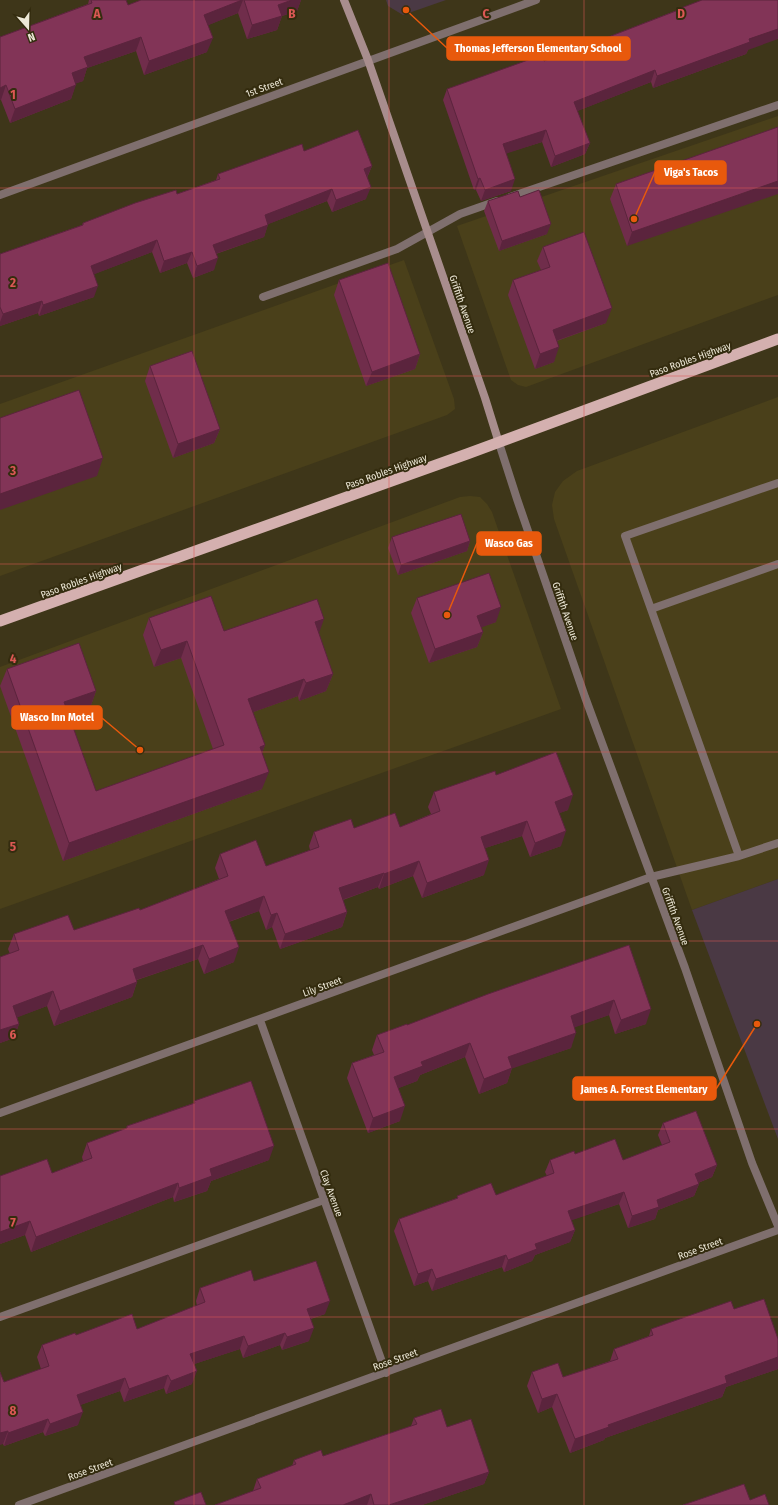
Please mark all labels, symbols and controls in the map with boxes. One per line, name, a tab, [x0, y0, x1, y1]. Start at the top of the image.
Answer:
text: A	[92, 6, 101, 21]
text: B	[288, 6, 296, 21]
text: C	[483, 6, 490, 21]
text: D	[677, 6, 685, 21]
north arrow	[8, 8, 48, 48]
text: N	[26, 30, 37, 44]
callout: Thomas Jefferson Elementary School	[447, 37, 630, 60]
text: Thomas Jefferson Elementary School	[454, 42, 623, 55]
street label: 1st Street	[244, 75, 285, 100]
text: 1	[10, 87, 16, 102]
callout: Viga's Tacos	[655, 161, 726, 184]
text: Viga's Tacos	[663, 166, 718, 179]
street label: Griffith Avenue	[446, 274, 478, 335]
text: 2	[9, 275, 16, 290]
street label: Paso Robles Highway	[648, 339, 733, 380]
street label: Paso Robles Highway	[344, 451, 429, 492]
text: 3	[9, 463, 16, 478]
callout: Wasco Gas	[477, 532, 541, 555]
text: Wasco Gas	[485, 537, 533, 550]
street label: Paso Robles Highway	[39, 560, 124, 601]
street label: Griffith Avenue	[549, 581, 581, 642]
text: 4	[10, 651, 17, 666]
callout: Wasco Inn Motel	[12, 706, 102, 729]
text: Wasco Inn Motel	[20, 711, 95, 724]
text: 5	[10, 839, 16, 854]
street label: Griffith Avenue	[659, 886, 691, 947]
street label: Lily Street	[301, 974, 344, 1000]
text: 6	[10, 1027, 17, 1042]
callout: James A. Forrest Elementary	[573, 1077, 716, 1100]
text: James A. Forrest Elementary	[579, 1083, 708, 1096]
street label: Clay Avenue	[317, 1168, 345, 1219]
text: 7	[10, 1215, 16, 1230]
street label: Rose Street	[676, 1235, 725, 1263]
street label: Rose Street	[371, 1346, 420, 1374]
text: 8	[10, 1403, 17, 1418]
street label: Rose Street	[66, 1456, 115, 1484]

